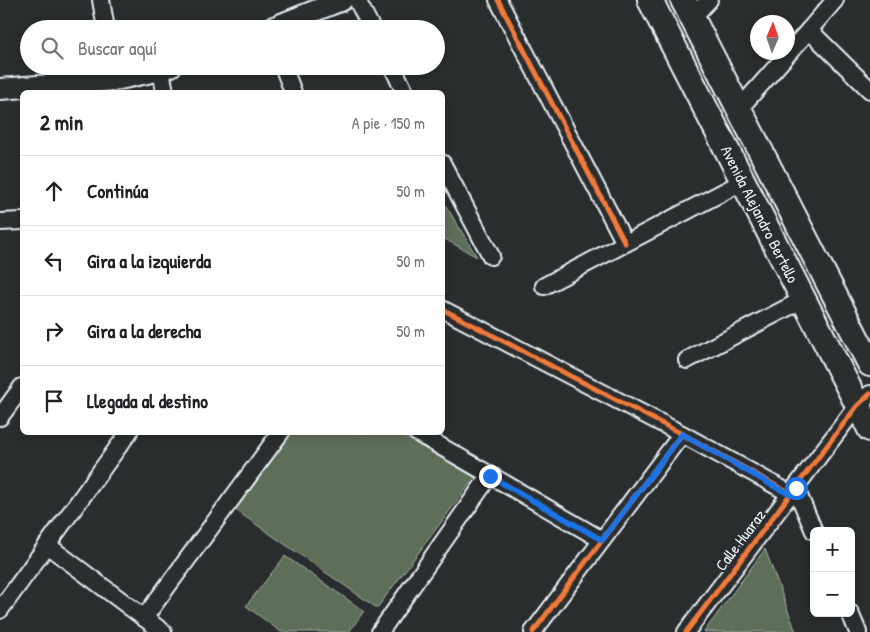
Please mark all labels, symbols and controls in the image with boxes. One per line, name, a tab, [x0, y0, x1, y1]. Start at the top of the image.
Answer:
north arrow	[750, 15, 795, 60]
search box	[20, 20, 445, 75]
icon: search	[38, 34, 66, 62]
text: Buscar aquí	[78, 35, 157, 61]
text: 2 min	[40, 108, 83, 137]
text: A pie · 150 m	[352, 112, 425, 134]
street label: Avenida Alejandro Bertello	[716, 141, 804, 287]
icon: ahead	[40, 177, 68, 205]
text: Continúa	[87, 178, 148, 204]
text: 50 m	[397, 180, 425, 202]
icon: left	[40, 247, 68, 275]
text: Gira a la izquierda	[87, 248, 211, 274]
text: 50 m	[397, 250, 425, 272]
icon: right	[40, 317, 68, 345]
text: Gira a la derecha	[87, 318, 201, 344]
text: 50 m	[397, 320, 425, 342]
icon: arrive	[40, 387, 68, 415]
text: Llegada al destino	[87, 388, 208, 414]
route end	[479, 465, 502, 488]
route start	[785, 477, 808, 500]
street label: Calle Huaraz	[710, 505, 770, 575]
map controls	[810, 527, 855, 617]
button: +	[810, 527, 855, 572]
button: −	[810, 572, 855, 617]

